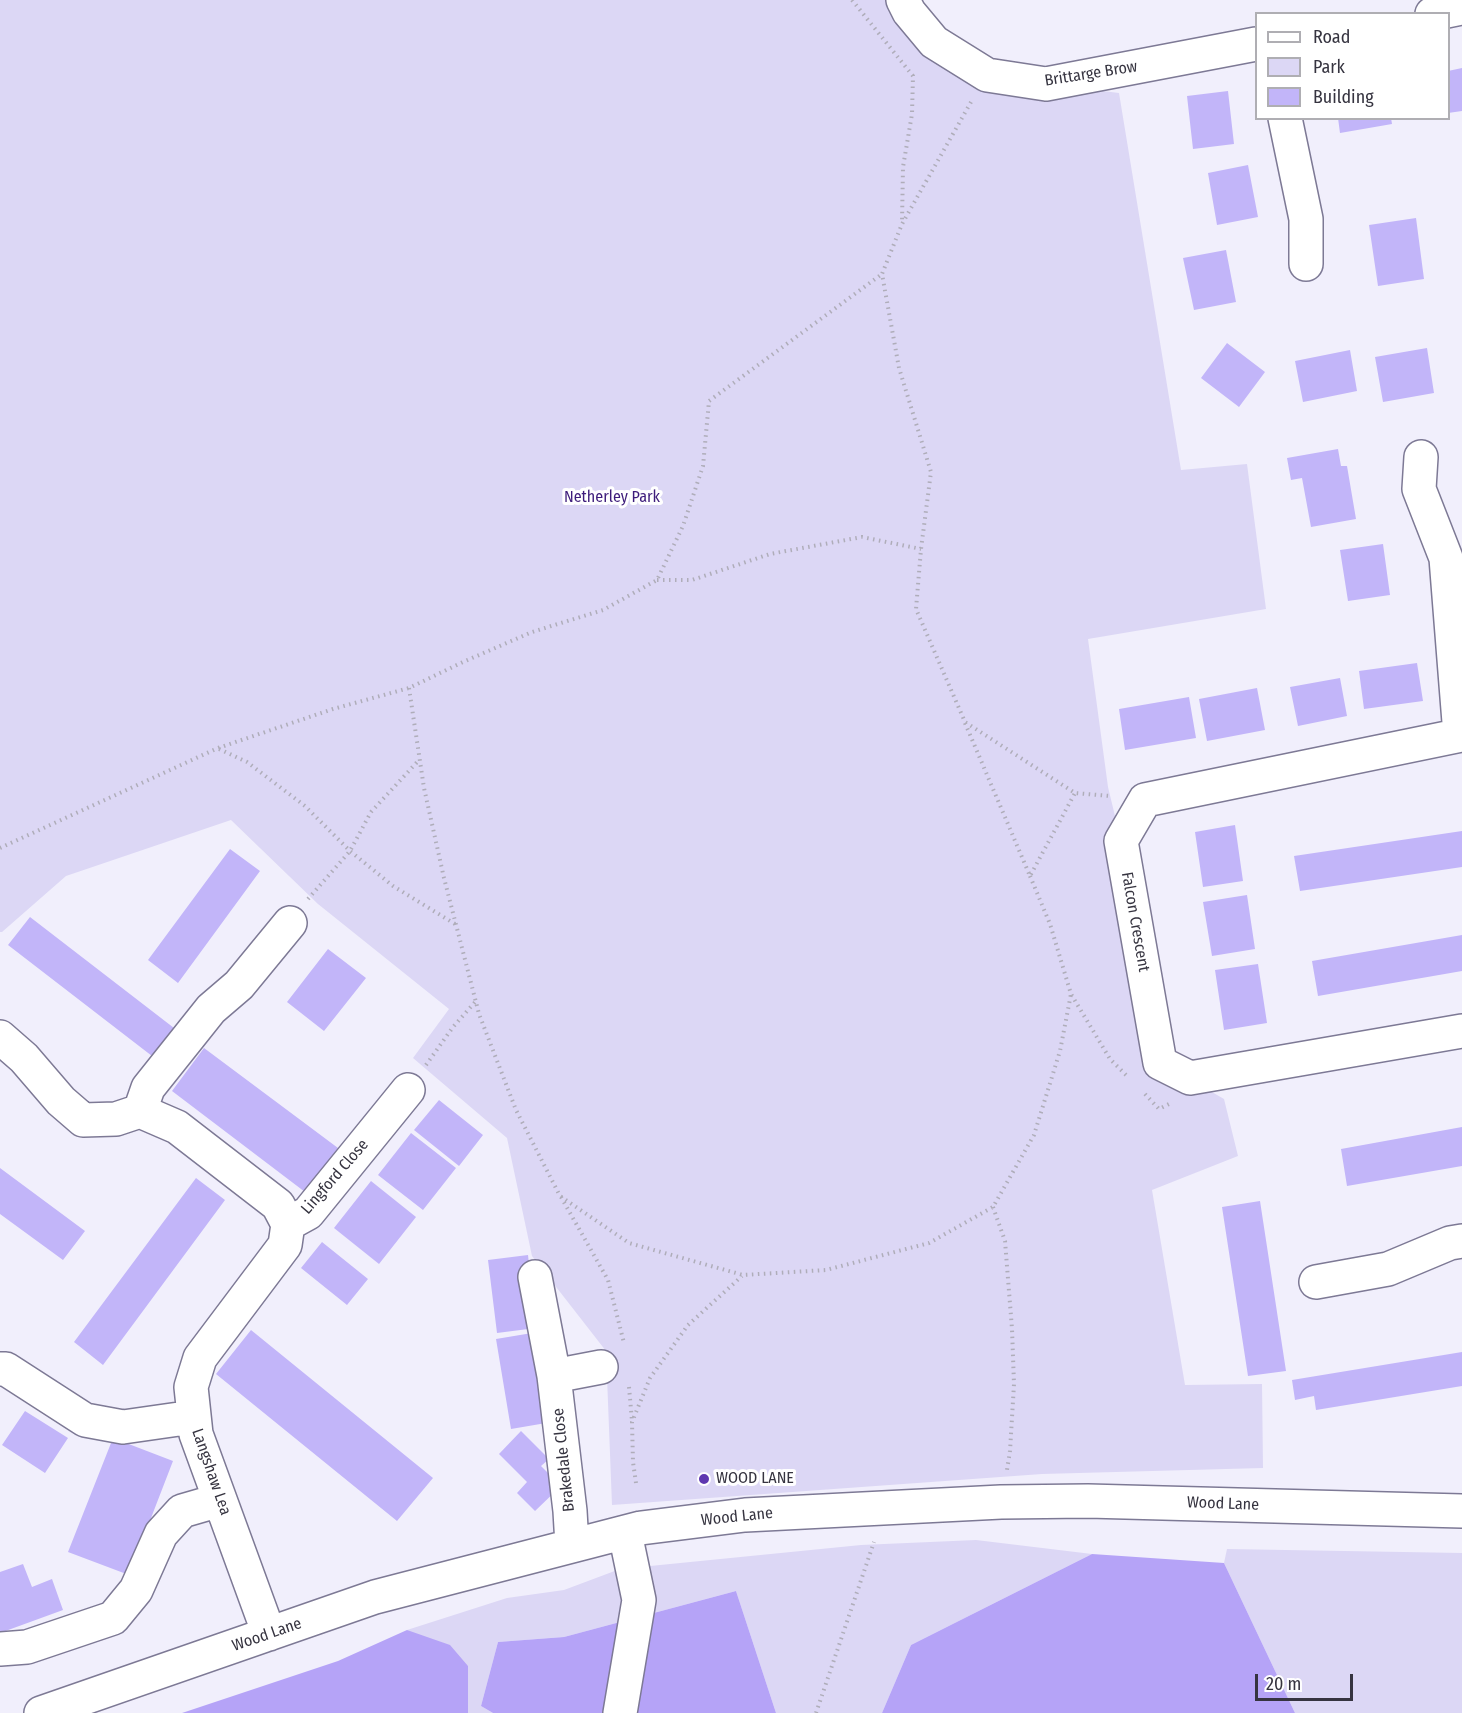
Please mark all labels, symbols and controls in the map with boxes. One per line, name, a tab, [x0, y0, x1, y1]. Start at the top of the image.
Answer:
legend	[1255, 12, 1450, 120]
text: Road	[1313, 26, 1350, 48]
text: Park	[1313, 56, 1345, 78]
street label: Brittarge Brow	[1043, 57, 1139, 91]
text: Building	[1313, 86, 1374, 108]
park label: Netherley Park	[564, 488, 660, 508]
street label: Falcon Crescent	[1117, 871, 1153, 973]
street label: Lingford Close	[297, 1136, 373, 1218]
street label: Brakedale Close	[549, 1407, 579, 1513]
street label: Langshaw Lea	[187, 1426, 235, 1518]
place label: WOOD LANE	[716, 1469, 794, 1489]
marker: WOOD LANE	[697, 1472, 711, 1486]
street label: Wood Lane	[1187, 1493, 1259, 1515]
street label: Wood Lane	[700, 1504, 774, 1530]
street label: Wood Lane	[230, 1614, 304, 1656]
scale bar	[1258, 1662, 1356, 1700]
text: 20 m	[1266, 1673, 1301, 1695]

